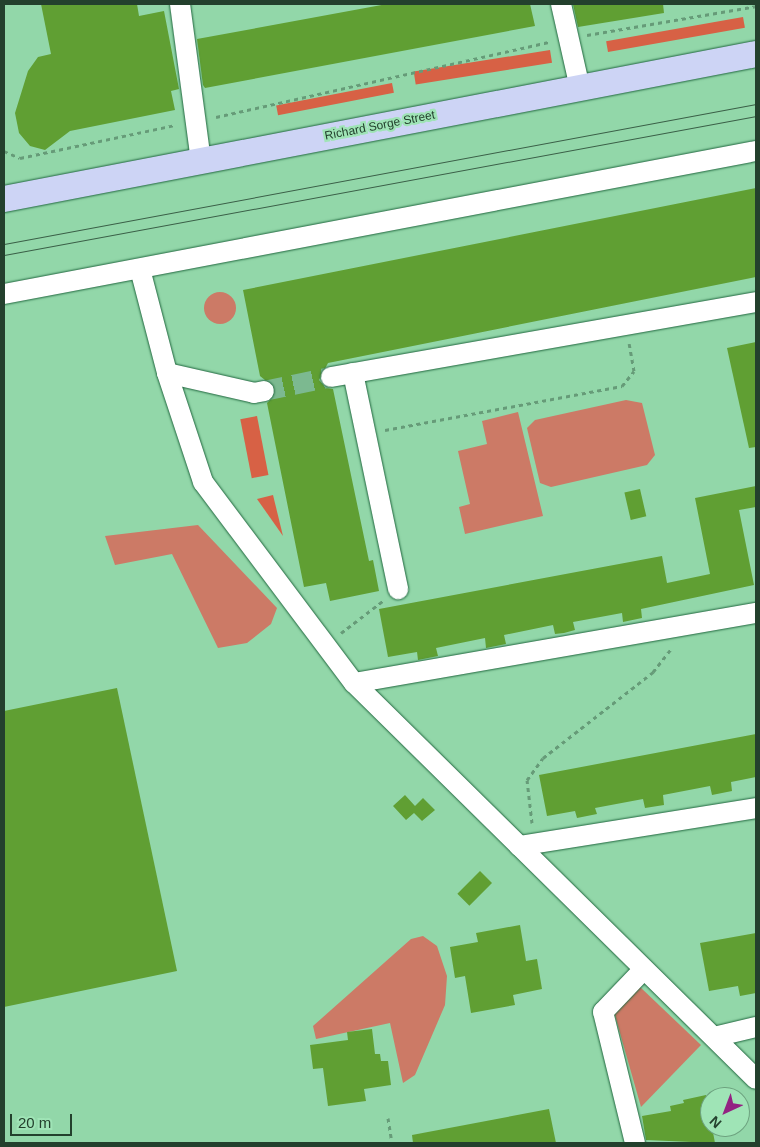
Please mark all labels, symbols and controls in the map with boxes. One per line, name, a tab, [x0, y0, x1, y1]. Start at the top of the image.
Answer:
street label: Richard Sorge Street	[324, 108, 436, 144]
north arrow	[700, 1087, 750, 1137]
scale bar	[12, 1104, 75, 1136]
text: N	[706, 1113, 725, 1132]
text: 20 m	[18, 1114, 51, 1131]

